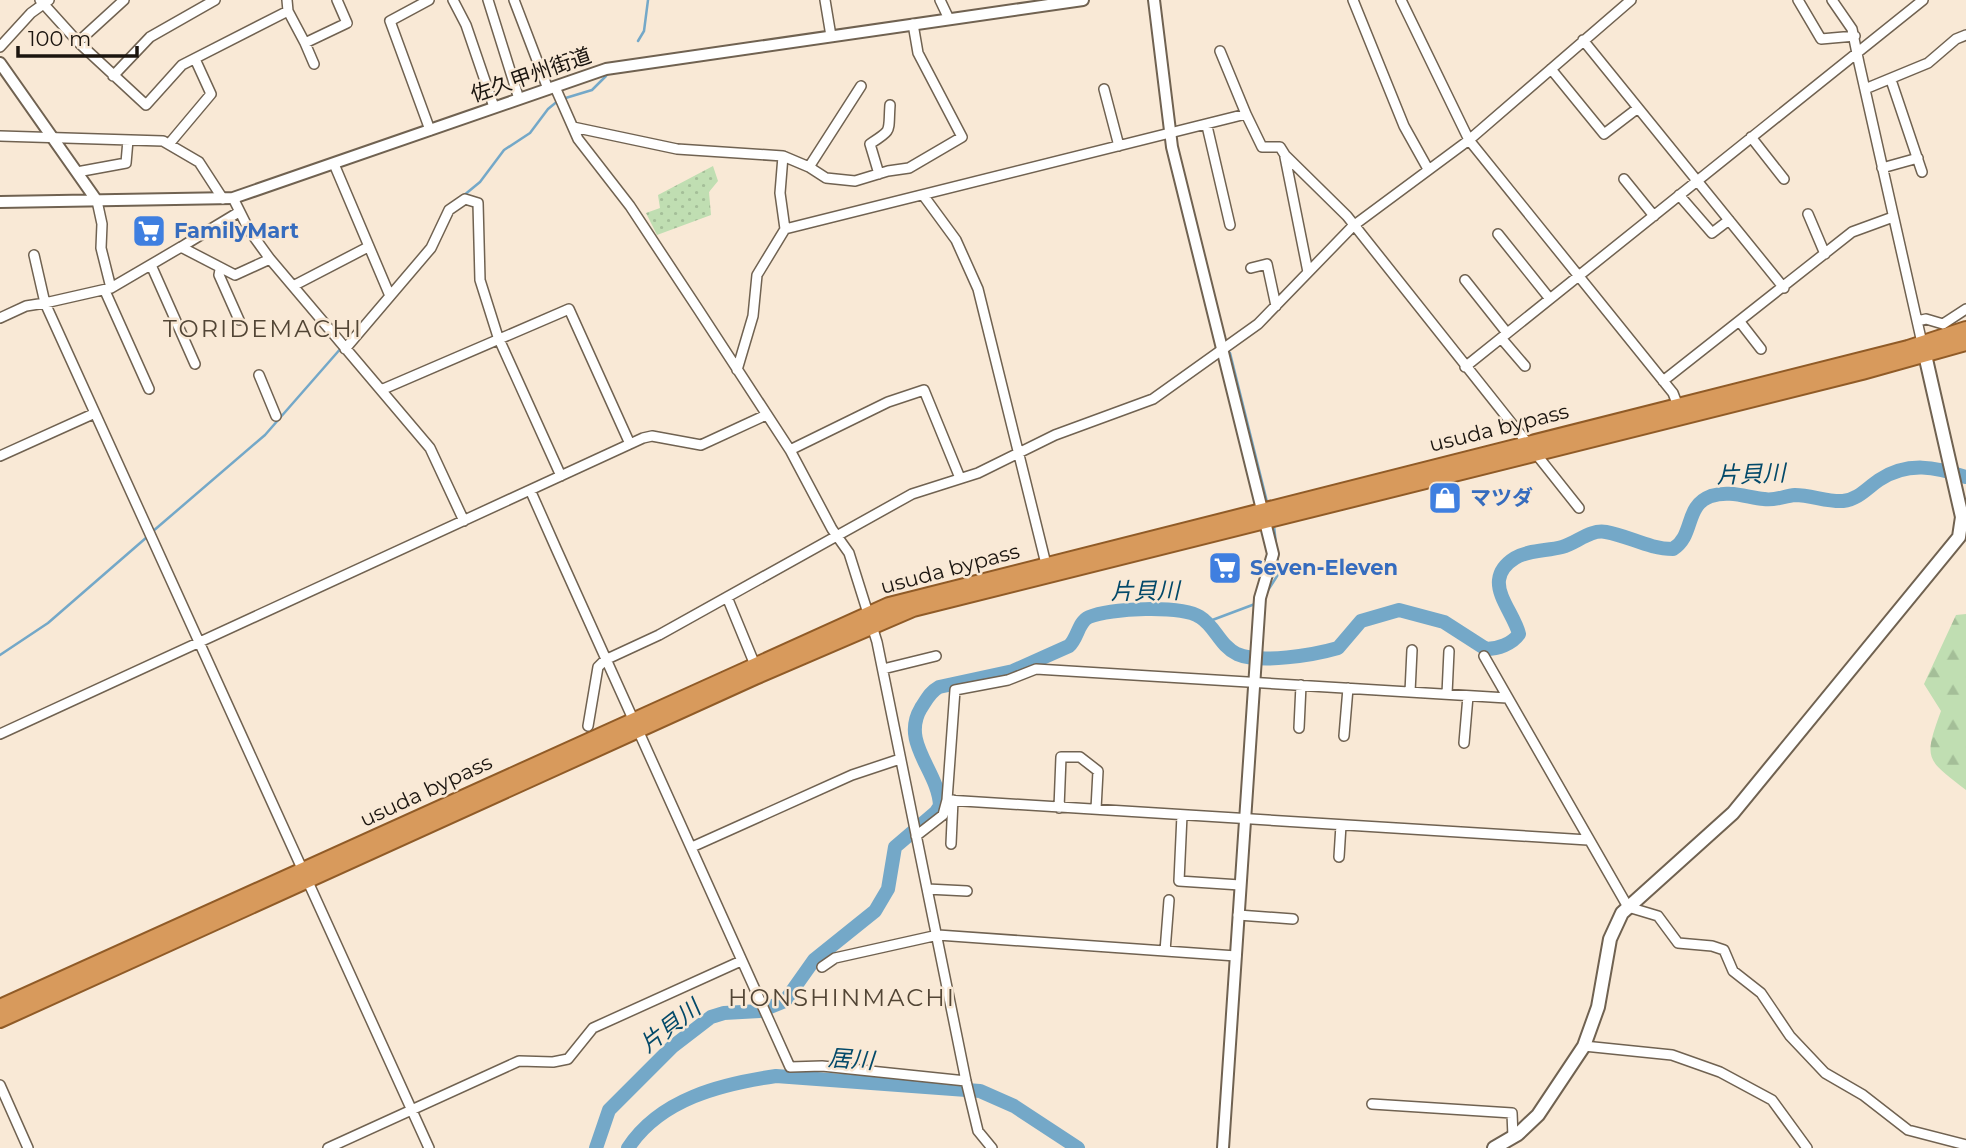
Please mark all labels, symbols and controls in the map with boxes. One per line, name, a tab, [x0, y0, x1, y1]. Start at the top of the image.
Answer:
scale bar	[18, 14, 136, 58]
text: 100 m	[28, 26, 91, 51]
street label: 佐久甲州街道	[467, 42, 594, 107]
supermarket icon: FamilyMart	[130, 212, 168, 250]
place label: FamilyMart	[174, 218, 299, 243]
district label: TORIDEMACHI	[163, 314, 363, 343]
street label: usuda bypass	[1426, 398, 1571, 457]
water label: 片貝川	[1716, 459, 1789, 489]
shop icon: マツダ	[1426, 479, 1464, 517]
place label: マツダ	[1470, 485, 1533, 510]
street label: usuda bypass	[878, 538, 1022, 599]
supermarket icon: Seven-Eleven	[1206, 549, 1244, 587]
place label: Seven-Eleven	[1250, 555, 1398, 580]
water label: 片貝川	[1110, 576, 1183, 606]
street label: usuda bypass	[356, 749, 496, 832]
district label: HONSHINMACHI	[728, 983, 956, 1012]
water label: 片貝川	[634, 992, 708, 1058]
water label: 居川	[827, 1043, 878, 1075]

